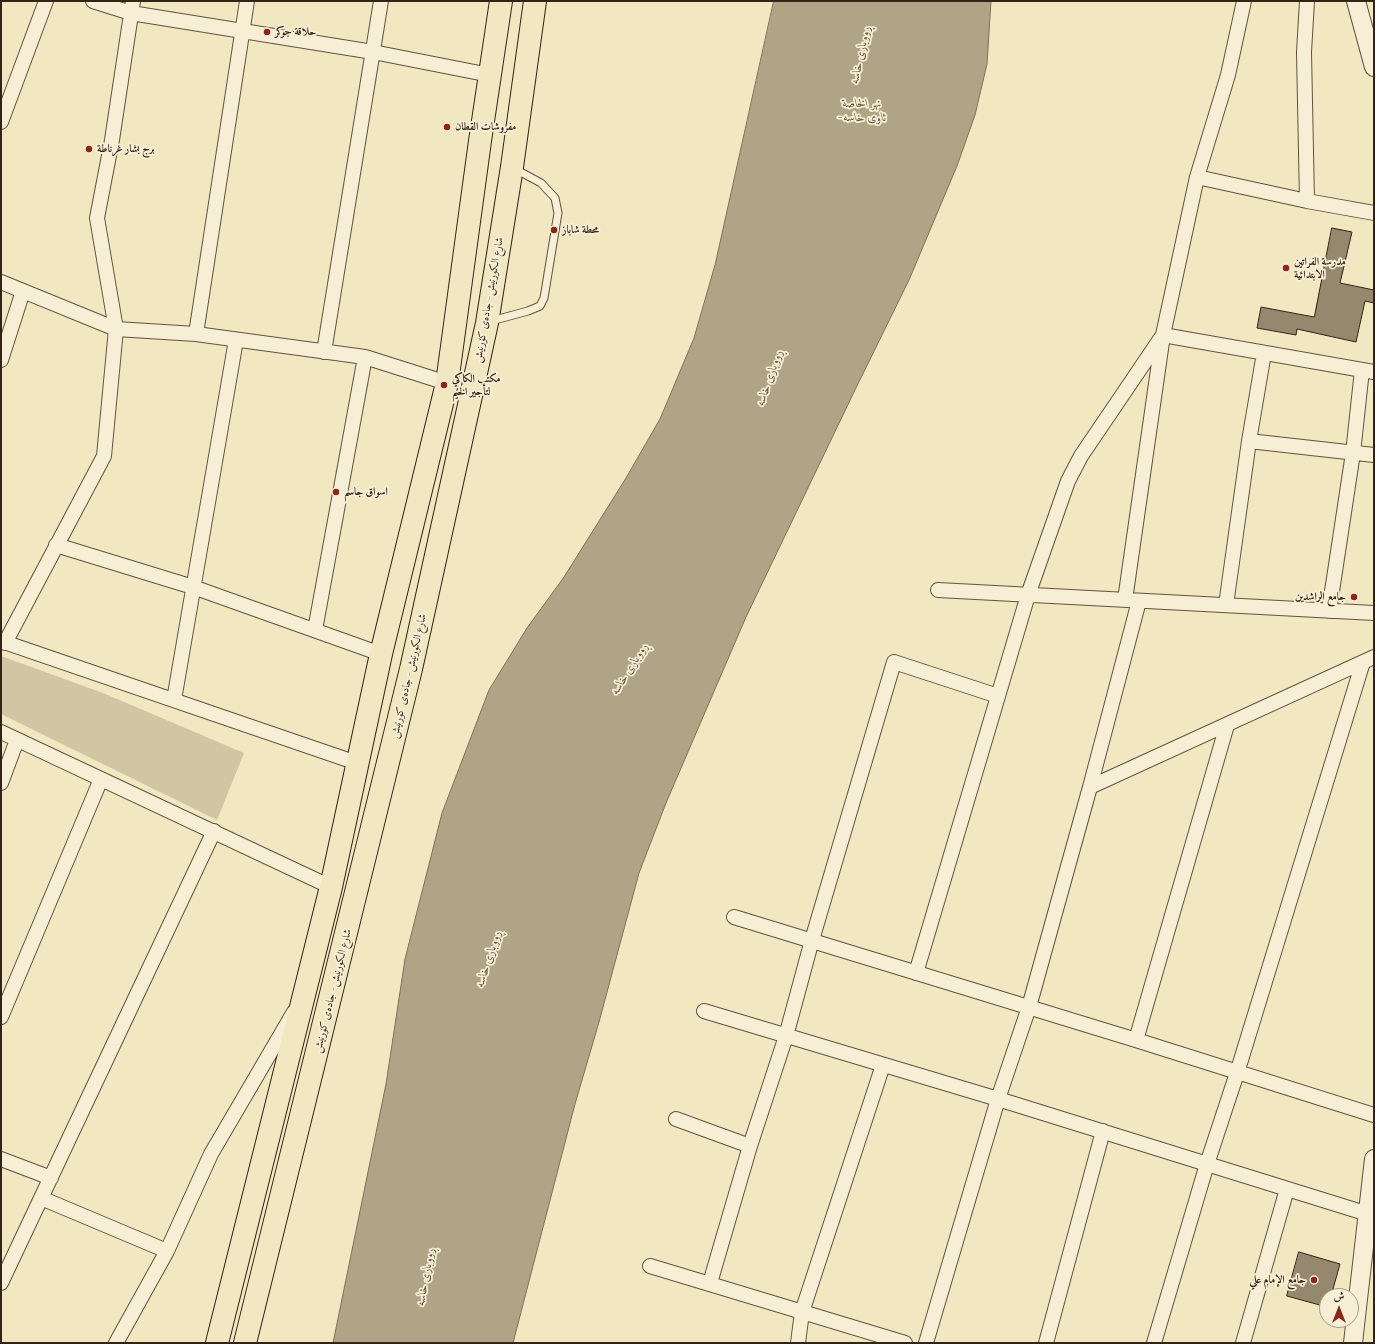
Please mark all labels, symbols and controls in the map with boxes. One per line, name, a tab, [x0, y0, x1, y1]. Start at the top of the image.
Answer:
place label: حلاقة جوكر	[275, 25, 316, 39]
water label: ڕووباری خاسە	[848, 25, 874, 85]
marker: حلاقة جوكر	[262, 27, 272, 37]
water label: نهر الخاصة - ئاوی خاسە	[838, 97, 886, 125]
place label: مفروشات القطان	[455, 120, 516, 134]
marker: مفروشات القطان	[442, 122, 452, 132]
place label: برج بشار غرناطة	[97, 142, 154, 156]
marker: برج بشار غرناطة	[84, 144, 94, 154]
place label: محطة شاباز	[562, 223, 599, 237]
marker: محطة شاباز	[549, 225, 559, 235]
street label: شارع الكورنيش - جادەی کۆرنیش	[471, 236, 507, 364]
place label: مدرسة الفراتين الابتدائية	[1294, 255, 1346, 281]
marker: مدرسة الفراتين الابتدائية	[1281, 263, 1291, 273]
water label: ڕووباری خاسە	[754, 348, 786, 408]
place label: مكتب الكاكي لتأجير الخيم	[452, 372, 500, 398]
marker: مكتب الكاكي لتأجير الخيم	[439, 380, 449, 390]
place label: اسواق جاسم	[344, 485, 388, 499]
marker: اسواق جاسم	[331, 487, 341, 497]
place label: جامع الراشدين	[1295, 590, 1346, 604]
marker: جامع الراشدين	[1349, 592, 1359, 602]
street label: شارع الكورنيش - جادەی کۆرنیش	[388, 612, 430, 740]
water label: ڕووباری خاسە	[608, 640, 652, 698]
street label: شارع الكورنيش - جادەی کۆرنیش	[311, 928, 355, 1054]
water label: ڕووباری خاسە	[473, 929, 505, 989]
water label: ڕووباری خاسە	[414, 1247, 438, 1307]
place label: جامع الإمام علي	[1250, 1273, 1306, 1287]
marker: جامع الإمام علي	[1309, 1275, 1319, 1285]
north arrow	[1319, 1288, 1359, 1328]
text: ش	[1334, 1290, 1344, 1303]

